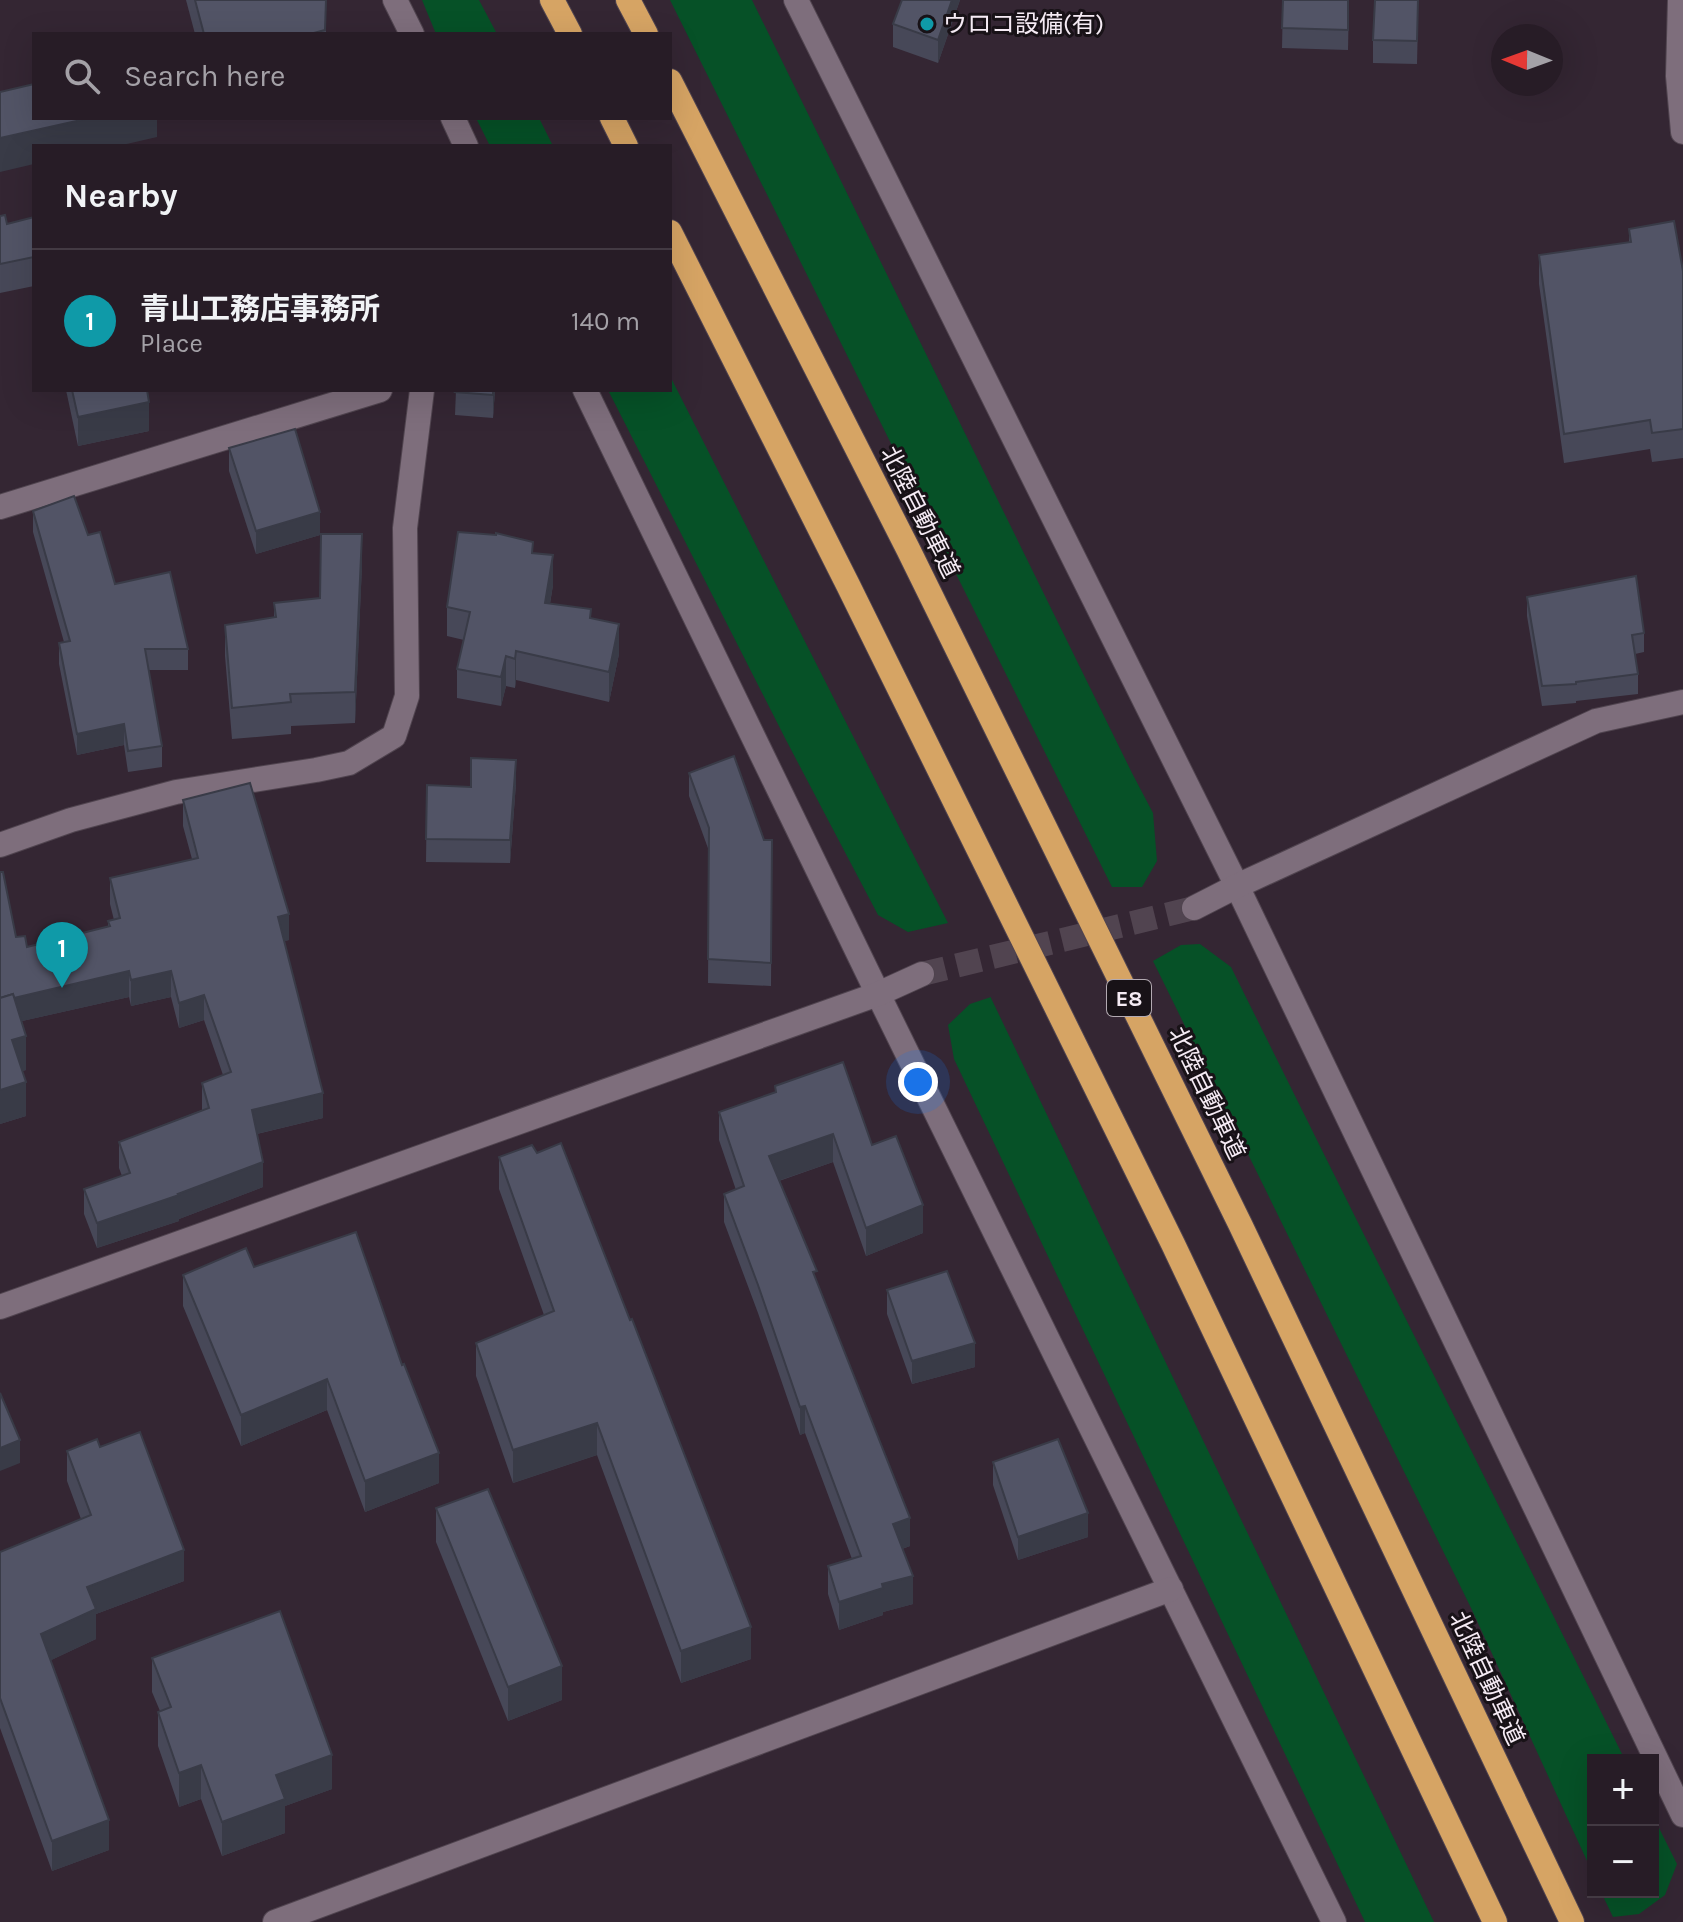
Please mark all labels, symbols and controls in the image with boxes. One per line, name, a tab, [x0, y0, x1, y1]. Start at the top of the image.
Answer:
place label: ウロコ設備(有)	[943, 10, 1104, 38]
marker: ウロコ設備(有)	[918, 15, 936, 33]
north arrow	[1491, 24, 1563, 96]
search box	[32, 32, 672, 120]
icon: search	[60, 54, 104, 98]
text: Search here	[124, 58, 285, 94]
text: Nearby	[64, 176, 178, 216]
text: 青山工務店事務所	[140, 291, 380, 327]
text: 1	[85, 306, 95, 337]
text: 140 m	[571, 306, 640, 337]
text: Place	[140, 328, 203, 359]
street label: 北陸自動車道	[875, 441, 965, 583]
pin: 1	[36, 922, 88, 988]
road number: E8	[1107, 980, 1151, 1016]
street label: 北陸自動車道	[1163, 1022, 1251, 1164]
your location	[898, 1062, 938, 1102]
street label: 北陸自動車道	[1444, 1607, 1530, 1749]
map controls	[1587, 1754, 1659, 1898]
button: +	[1587, 1754, 1659, 1826]
button: −	[1587, 1826, 1659, 1898]

